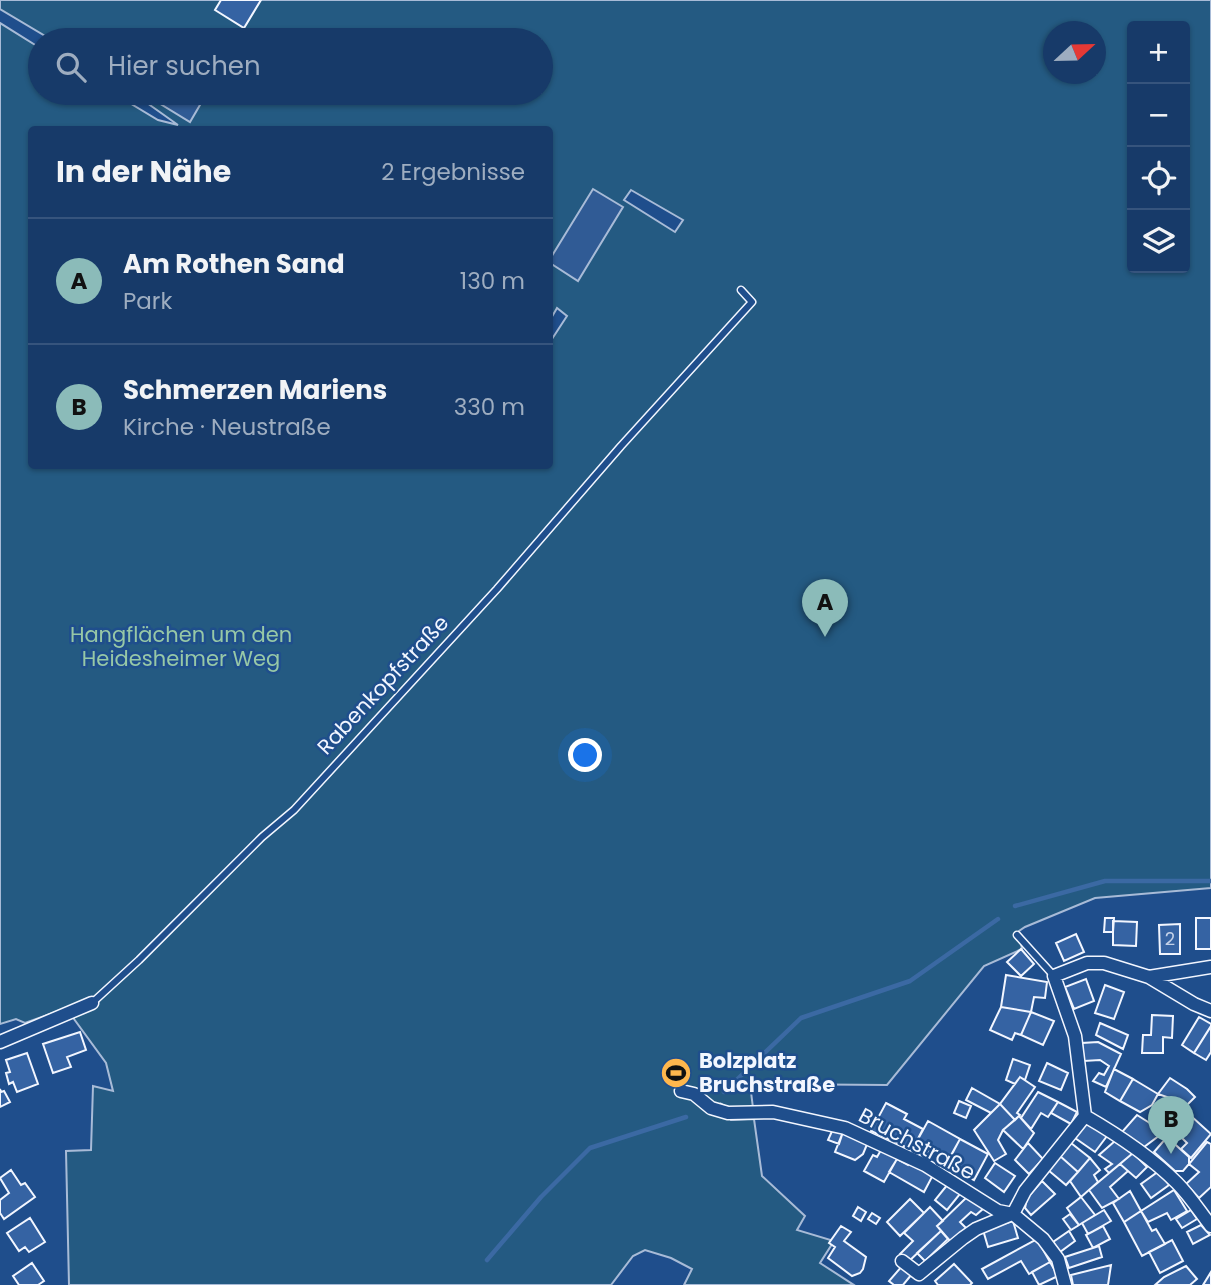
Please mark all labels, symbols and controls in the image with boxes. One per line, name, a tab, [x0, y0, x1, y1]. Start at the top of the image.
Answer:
north arrow	[1043, 21, 1106, 84]
map controls	[1127, 21, 1190, 273]
button: +	[1127, 21, 1190, 84]
search box	[28, 28, 553, 105]
icon: search	[52, 48, 90, 86]
text: Hier suchen	[108, 48, 261, 84]
button: −	[1127, 84, 1190, 147]
button: locate	[1127, 147, 1190, 210]
text: In der Nähe	[56, 150, 231, 193]
text: 2 Ergebnisse	[381, 156, 525, 188]
button: layers	[1127, 210, 1190, 273]
text: Am Rothen Sand	[123, 246, 345, 282]
text: A	[71, 265, 87, 297]
text: 130 m	[460, 265, 525, 297]
text: Park	[123, 285, 172, 317]
text: Schmerzen Mariens	[123, 372, 387, 408]
text: B	[71, 391, 87, 423]
text: 330 m	[454, 391, 525, 423]
text: Kirche · Neustraße	[123, 411, 331, 443]
pin: A	[802, 579, 848, 637]
street label: Rabenkopfstraße	[310, 609, 455, 761]
park label: Hangflächen um den Heidesheimer Weg	[70, 620, 292, 673]
your location	[568, 738, 602, 772]
house number: 2	[1165, 926, 1175, 951]
place label: Bolzplatz Bruchstraße	[699, 1046, 835, 1099]
sports icon: Bolzplatz Bruchstraße	[659, 1056, 693, 1090]
pin: B	[1148, 1096, 1194, 1154]
street label: Bruchstraße	[854, 1101, 981, 1186]

